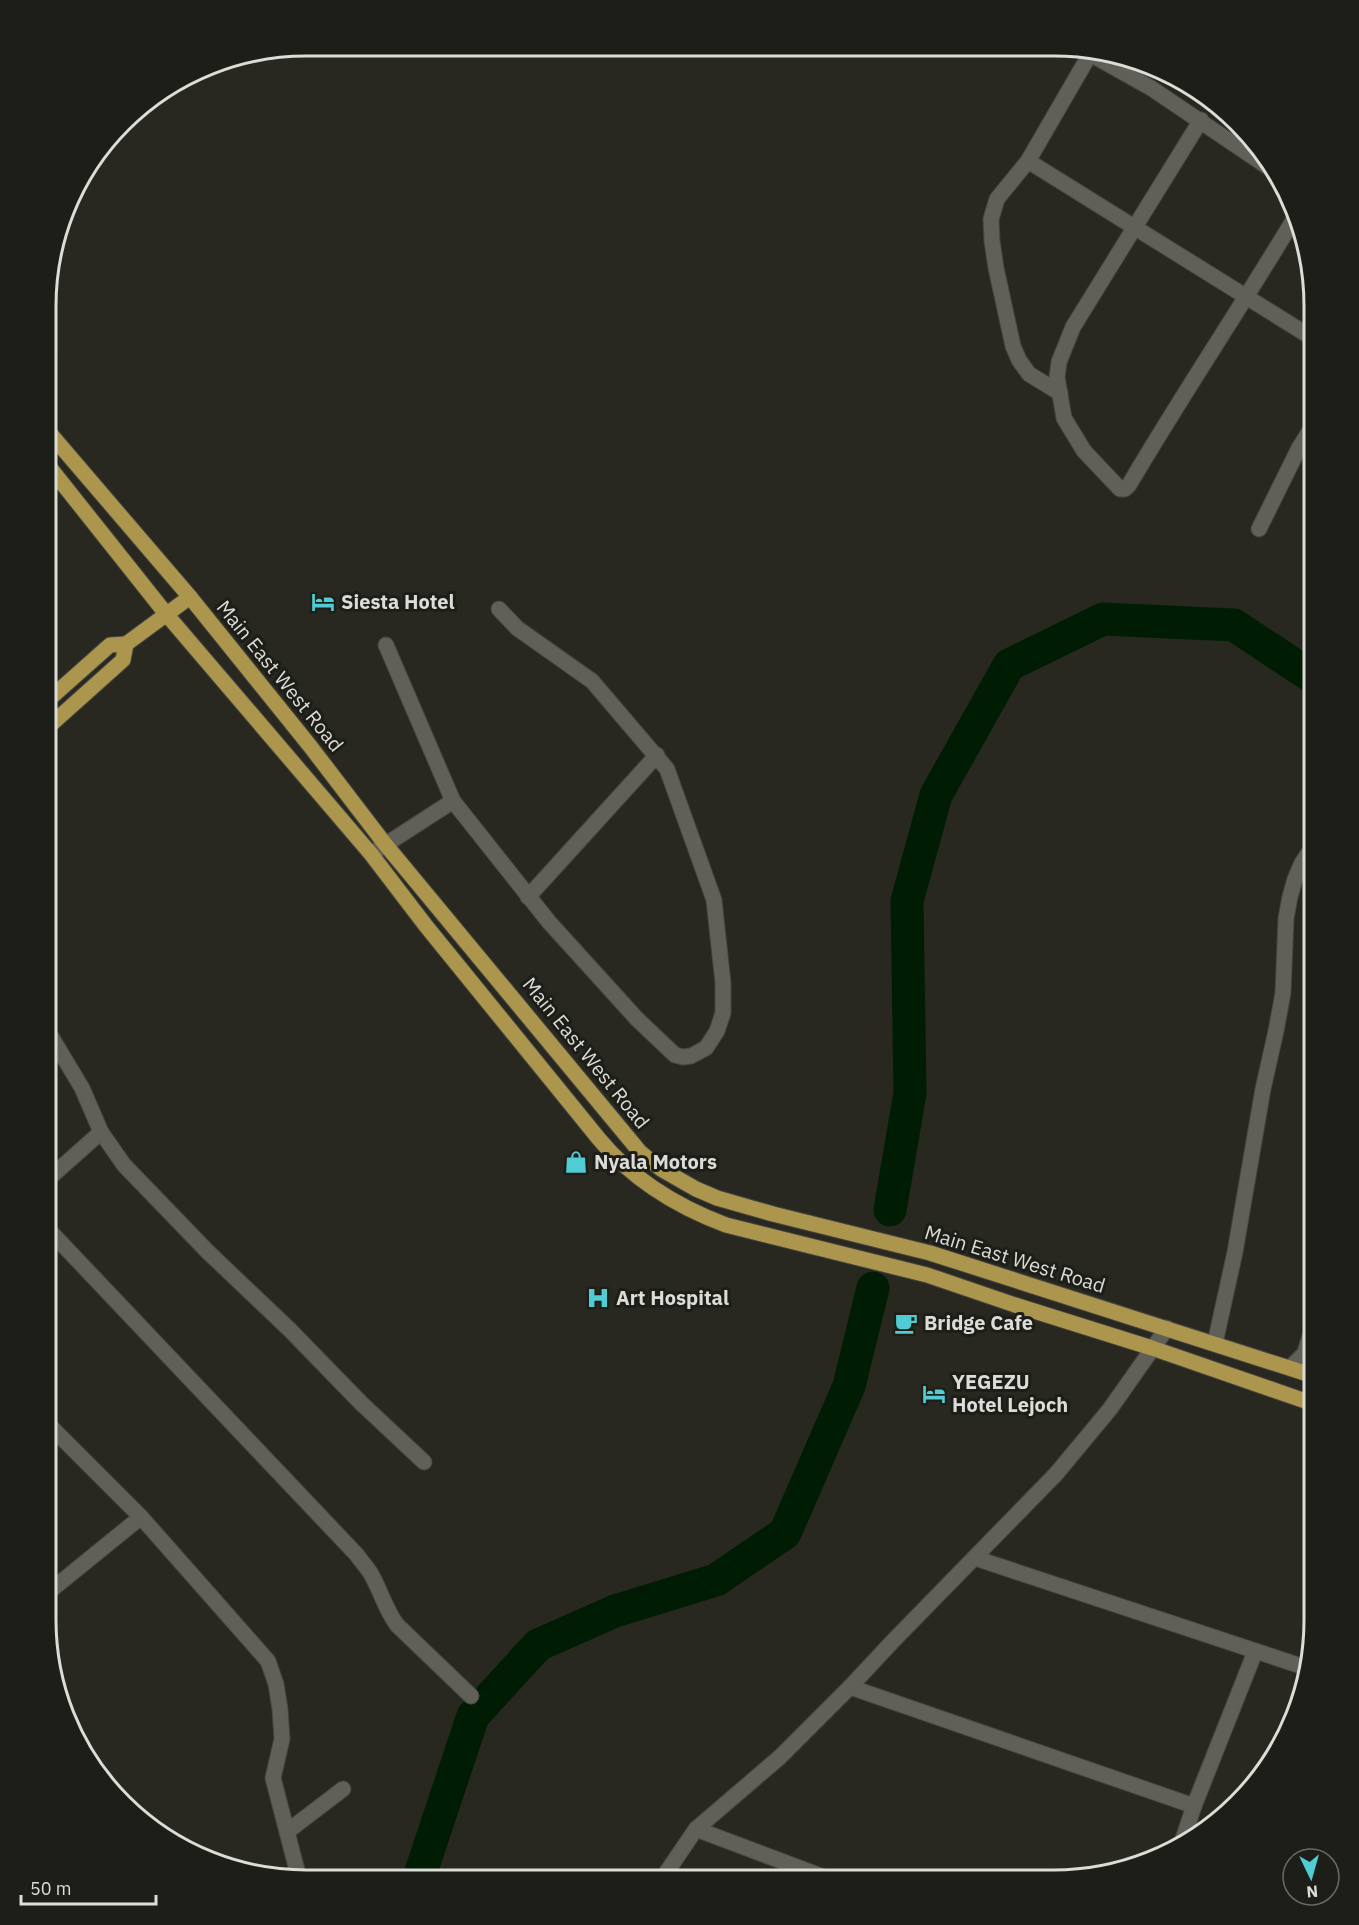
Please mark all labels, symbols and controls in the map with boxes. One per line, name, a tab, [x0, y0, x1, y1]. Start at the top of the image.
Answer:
place label: Siesta Hotel	[341, 588, 455, 615]
hotel icon: Siesta Hotel	[310, 589, 336, 615]
street label: Main East West Road	[211, 594, 350, 757]
street label: Main East West Road	[517, 971, 656, 1134]
place label: Nyala Motors	[594, 1148, 717, 1175]
shop icon: Nyala Motors	[563, 1149, 589, 1175]
street label: Main East West Road	[922, 1218, 1109, 1299]
place label: Art Hospital	[616, 1284, 729, 1311]
hospital icon: Art Hospital	[585, 1285, 611, 1311]
place label: Bridge Cafe	[924, 1309, 1033, 1336]
cafe icon: Bridge Cafe	[893, 1310, 919, 1336]
place label: YEGEZU Hotel Lejoch	[952, 1368, 1068, 1418]
hotel icon: YEGEZU Hotel Lejoch	[921, 1381, 947, 1407]
north arrow	[1281, 1847, 1341, 1907]
scale bar	[21, 1868, 156, 1906]
text: 50 m	[30, 1877, 72, 1900]
text: N	[1306, 1881, 1319, 1902]

